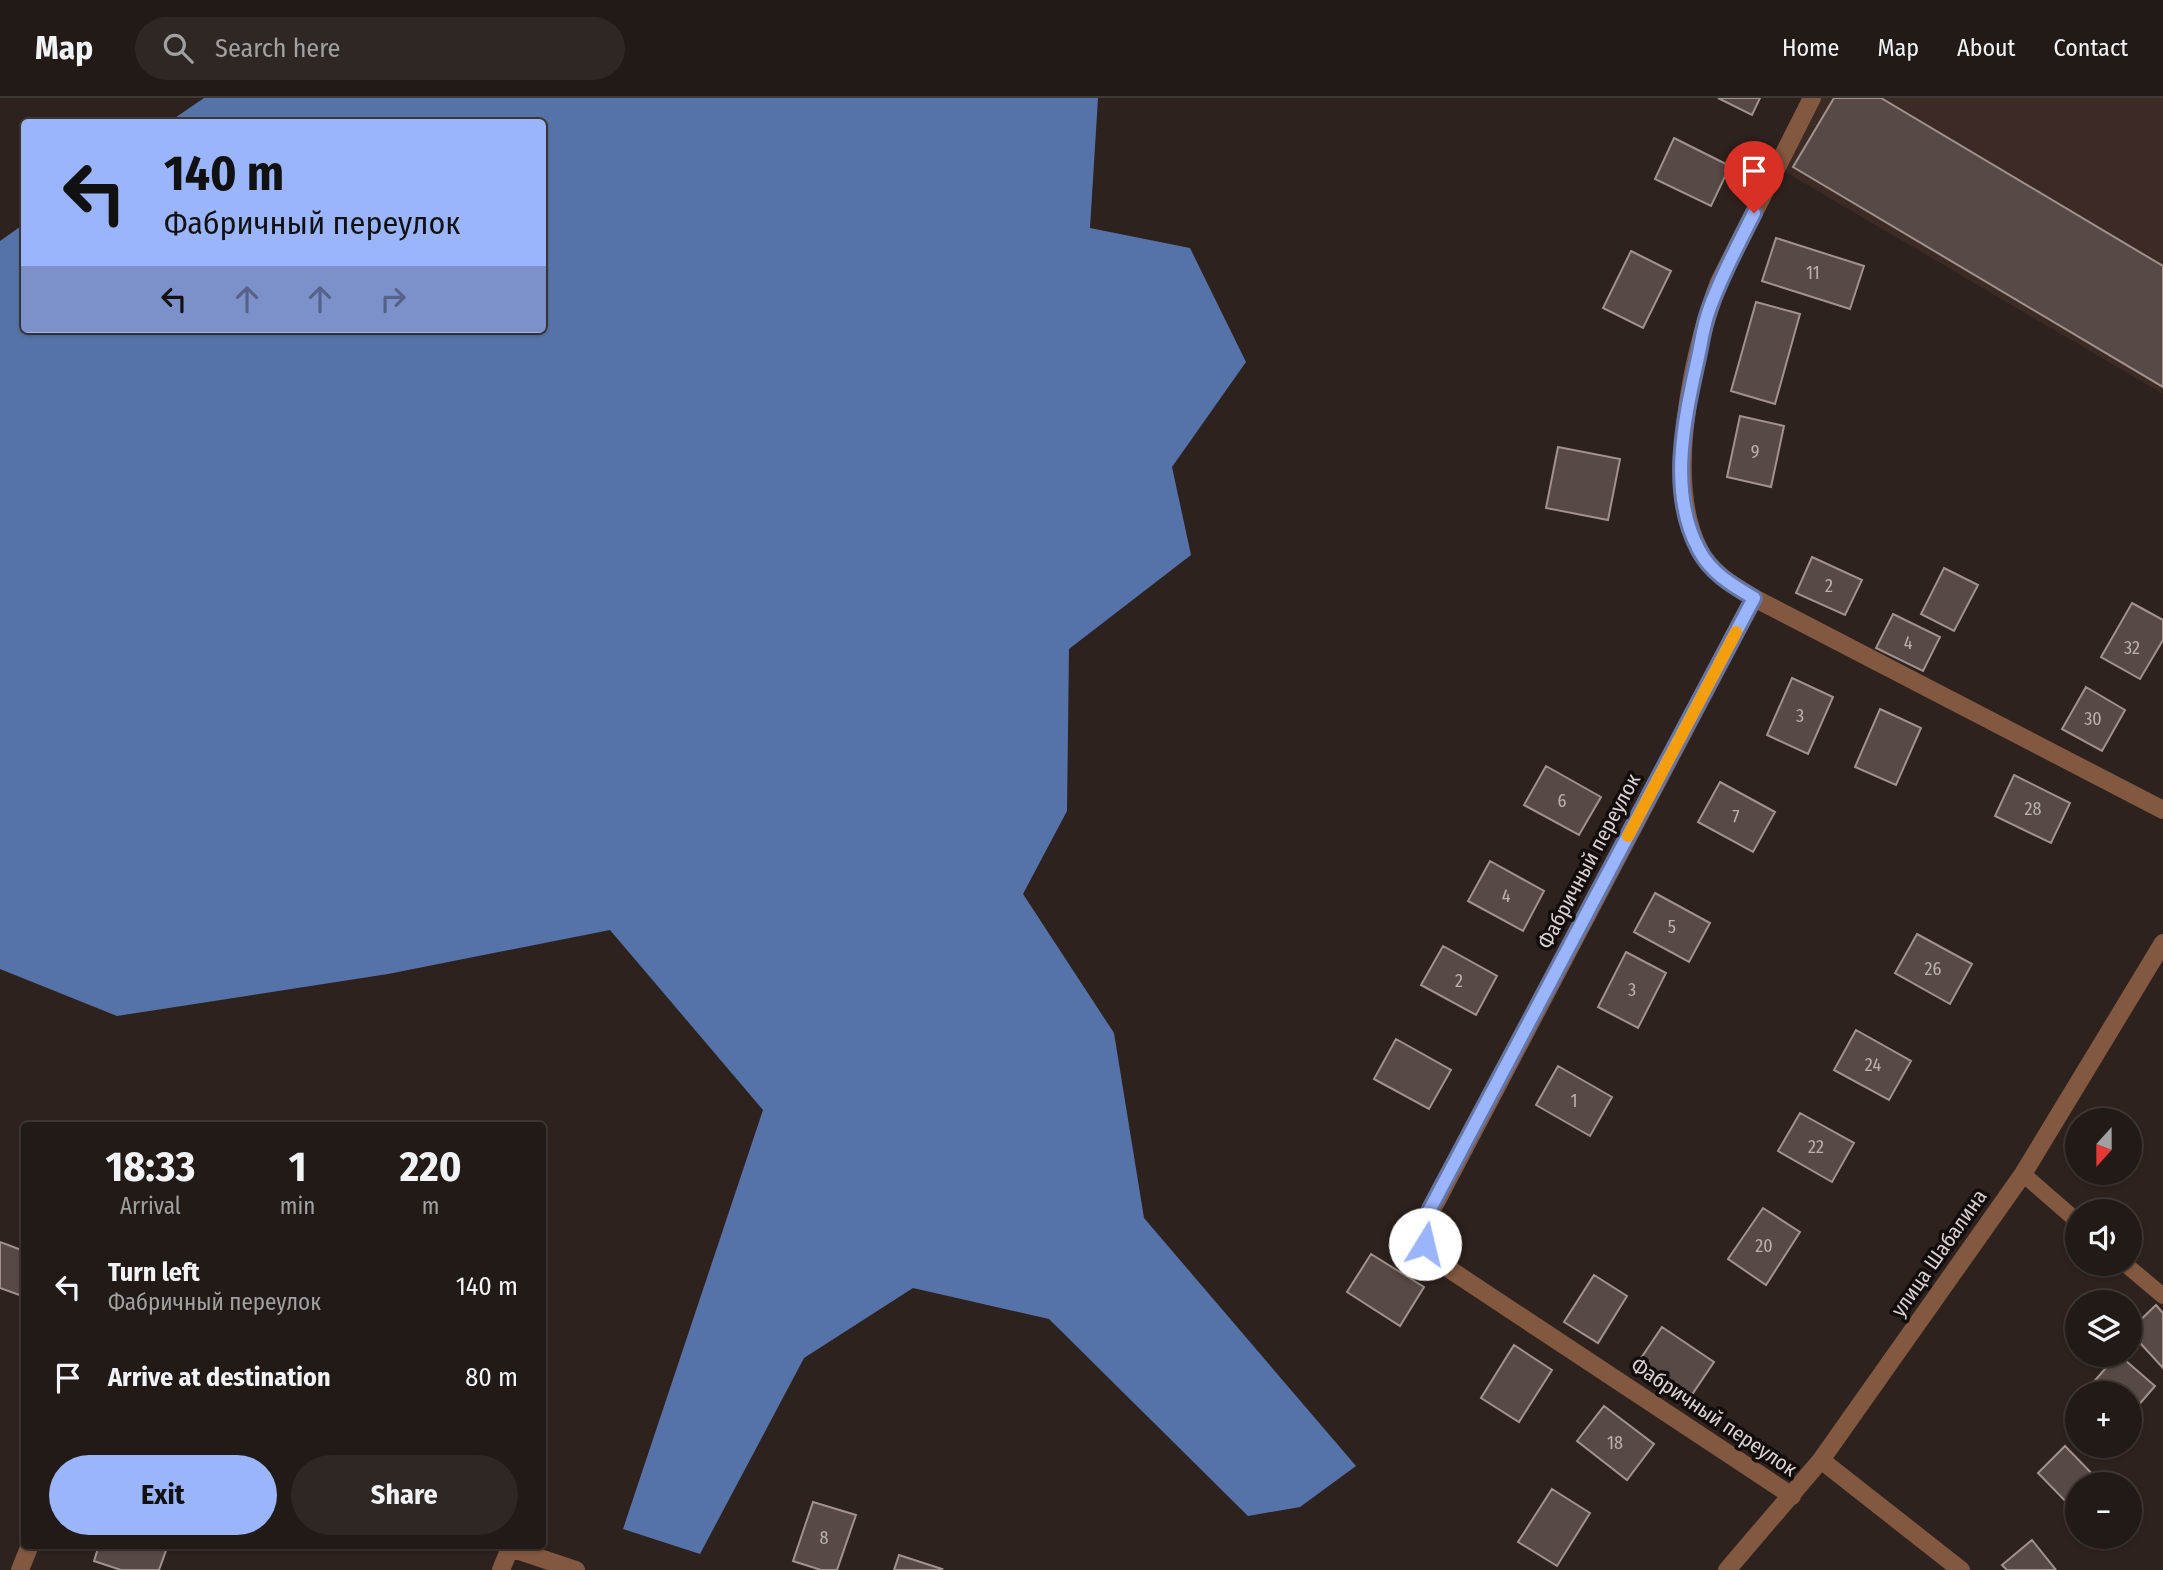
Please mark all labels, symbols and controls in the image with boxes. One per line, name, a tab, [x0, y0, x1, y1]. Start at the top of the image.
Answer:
search box	[135, 17, 625, 80]
text: Map	[35, 28, 93, 68]
icon: search	[159, 29, 197, 67]
text: Search here	[215, 33, 340, 64]
text: Home	[1782, 34, 1839, 62]
text: Map	[1877, 34, 1919, 62]
text: About	[1957, 34, 2015, 62]
text: Contact	[2053, 34, 2128, 62]
pin	[1724, 141, 1784, 213]
text: 140 m	[164, 144, 284, 203]
icon: left	[49, 147, 140, 238]
icon: arrive	[1735, 152, 1773, 190]
text: Фабричный переулок	[164, 204, 460, 242]
house number: 11	[1806, 262, 1820, 284]
icon: left	[155, 280, 193, 318]
icon: ahead	[228, 280, 266, 318]
icon: ahead	[301, 280, 339, 318]
icon: right	[374, 280, 412, 318]
house number: 9	[1751, 441, 1759, 463]
house number: 2	[1825, 575, 1833, 597]
house number: 4	[1904, 632, 1913, 654]
house number: 32	[2124, 637, 2140, 659]
house number: 3	[1796, 705, 1804, 727]
house number: 30	[2084, 708, 2102, 730]
street label: Фабричный переулок	[1532, 769, 1646, 953]
house number: 6	[1558, 790, 1567, 812]
house number: 28	[2025, 798, 2041, 820]
house number: 7	[1732, 806, 1740, 828]
house number: 4	[1502, 885, 1511, 907]
house number: 5	[1668, 916, 1676, 938]
house number: 26	[1925, 958, 1942, 980]
house number: 2	[1455, 970, 1463, 992]
house number: 3	[1628, 979, 1636, 1001]
house number: 24	[1865, 1054, 1881, 1076]
house number: 1	[1570, 1090, 1578, 1112]
north arrow	[2065, 1108, 2142, 1185]
map controls	[2065, 1108, 2142, 1549]
house number: 22	[1808, 1136, 1824, 1158]
text: 18:33	[105, 1142, 195, 1192]
text: 1	[289, 1142, 306, 1192]
text: 220	[400, 1142, 462, 1192]
street label: улица Шабалина	[1885, 1184, 1993, 1322]
text: Arrival	[120, 1192, 181, 1220]
text: min	[280, 1192, 315, 1220]
text: m	[422, 1192, 440, 1220]
button: sound	[2065, 1199, 2142, 1276]
position arrow	[1388, 1207, 1462, 1281]
house number: 20	[1755, 1235, 1773, 1257]
text: Turn left	[108, 1257, 200, 1288]
icon: left	[49, 1268, 87, 1306]
text: 140 m	[456, 1271, 518, 1302]
text: Фабричный переулок	[108, 1288, 321, 1316]
button: layers	[2065, 1290, 2142, 1367]
street label: Фабричный переулок	[1626, 1352, 1802, 1482]
icon: arrive	[49, 1359, 87, 1397]
text: Arrive at destination	[108, 1362, 331, 1393]
text: 80 m	[465, 1362, 518, 1393]
button: +	[2065, 1381, 2142, 1458]
house number: 18	[1607, 1432, 1623, 1454]
button: Exit	[49, 1455, 277, 1535]
button: Share	[291, 1455, 518, 1535]
button: −	[2065, 1472, 2142, 1549]
house number: 8	[820, 1527, 829, 1549]

